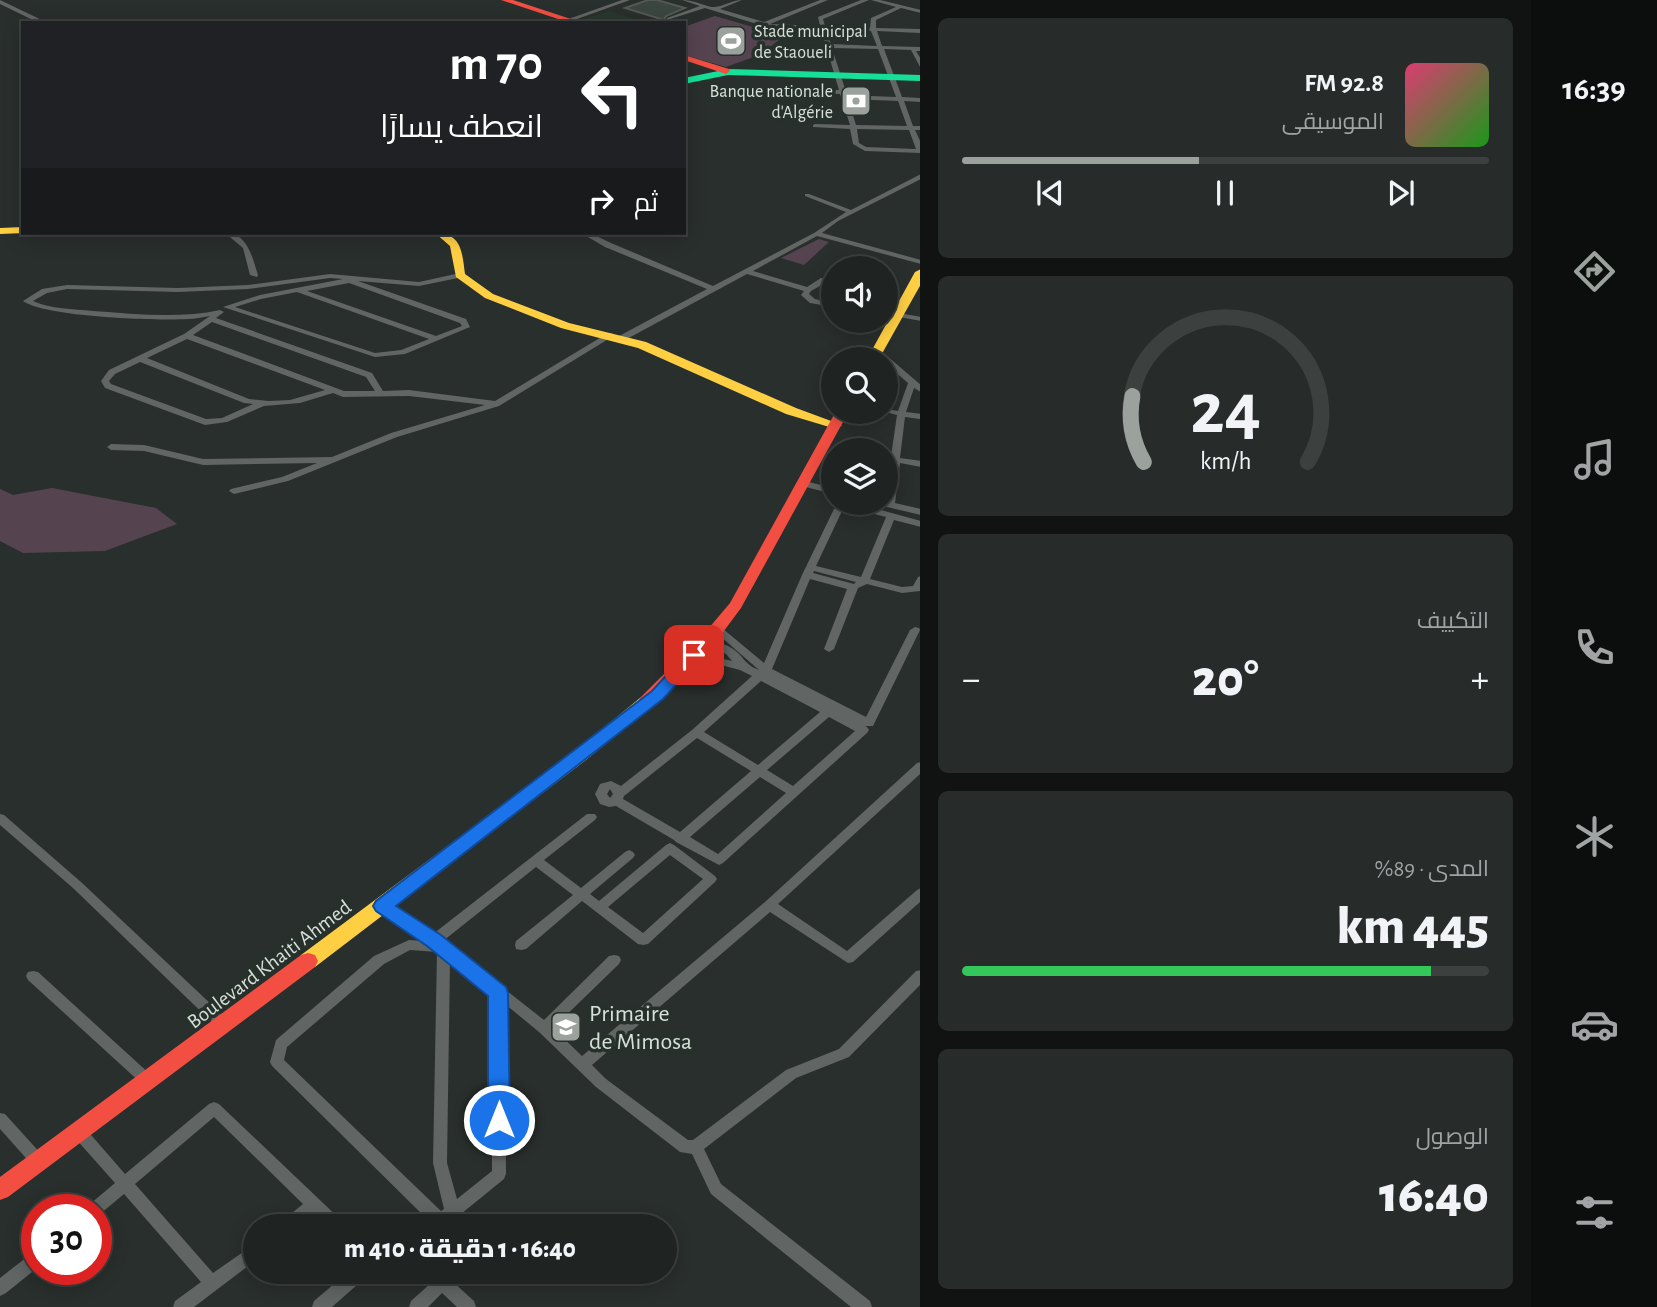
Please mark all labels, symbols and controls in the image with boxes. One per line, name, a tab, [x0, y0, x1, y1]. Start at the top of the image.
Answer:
place label: Stade municipal de Staoueli	[754, 23, 867, 62]
sports icon: Stade municipal de Staoueli	[714, 24, 748, 58]
text: 70 m	[449, 40, 543, 89]
icon: left	[567, 49, 658, 140]
text: 92.8 FM	[1304, 70, 1384, 96]
text: 16:39	[1562, 73, 1626, 105]
place label: Banque nationale d'Algérie	[710, 83, 833, 122]
bank icon: Banque nationale d'Algérie	[839, 84, 873, 118]
text: انعطف يسارًا	[380, 111, 543, 143]
text: الموسيقى	[1282, 111, 1384, 134]
icon: previous	[1031, 174, 1069, 212]
icon: pause	[1206, 174, 1244, 212]
icon: next	[1382, 174, 1420, 212]
icon: right	[582, 182, 620, 220]
text: ثم	[634, 190, 658, 216]
icon: directions	[1570, 247, 1619, 296]
map controls	[821, 256, 898, 515]
button: sound	[821, 256, 898, 333]
button: search	[821, 347, 898, 424]
text: 24	[1190, 374, 1261, 447]
icon: music	[1570, 435, 1619, 484]
button: layers	[821, 438, 898, 515]
text: km/h	[1200, 448, 1251, 473]
text: التكييف	[1417, 610, 1489, 633]
icon: phone	[1570, 623, 1619, 672]
pin	[664, 625, 724, 685]
icon: arrive	[675, 636, 713, 674]
text: 20°	[1192, 653, 1259, 705]
text: −	[962, 661, 980, 699]
text: +	[1471, 661, 1489, 699]
icon: climate	[1570, 812, 1619, 861]
text: المدى · 89%	[1375, 858, 1489, 881]
street label: Boulevard Khaiti Ahmed	[184, 896, 355, 1033]
text: 445 km	[1336, 901, 1489, 953]
icon: car	[1570, 1000, 1619, 1049]
place label: Primaire de Mimosa	[589, 1002, 692, 1054]
school or university icon: Primaire de Mimosa	[549, 1010, 583, 1044]
position arrow	[462, 1083, 536, 1157]
text: الوصول	[1416, 1126, 1489, 1149]
text: 16:40	[1379, 1169, 1489, 1221]
icon: filters	[1570, 1188, 1619, 1237]
speed limit sign: 30	[21, 1194, 112, 1285]
text: 16:40 · 1 دقيقة · 410 m	[344, 1236, 576, 1262]

